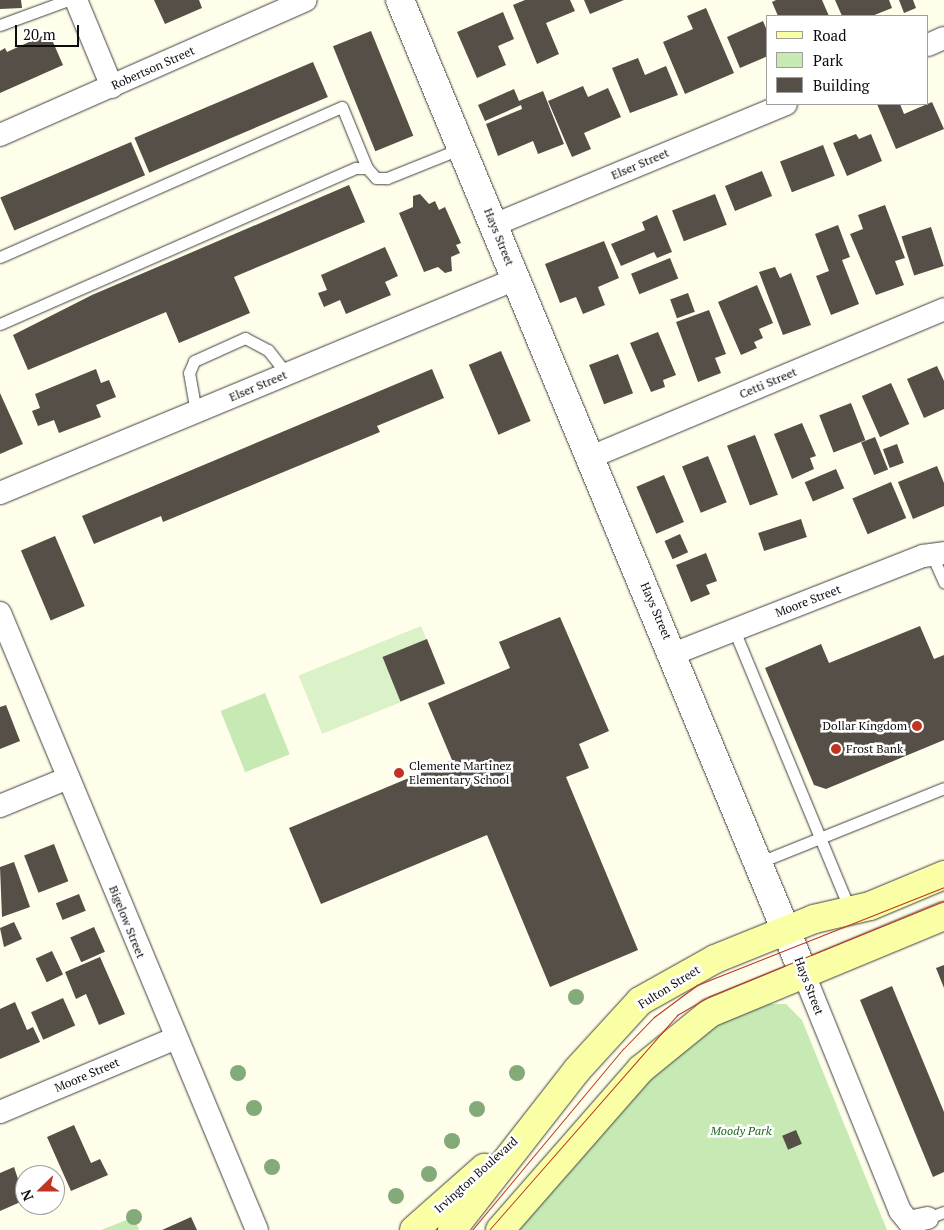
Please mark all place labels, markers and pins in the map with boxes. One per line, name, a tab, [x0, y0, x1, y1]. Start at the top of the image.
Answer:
place label: Dollar Kingdom	[823, 719, 907, 733]
marker: Dollar Kingdom	[911, 720, 923, 732]
place label: Frost Bank	[846, 742, 903, 756]
marker: Frost Bank	[830, 743, 842, 755]
place label: Clemente Martinez Elementary School	[409, 759, 511, 787]
marker: Clemente Martinez Elementary School	[393, 767, 405, 779]

